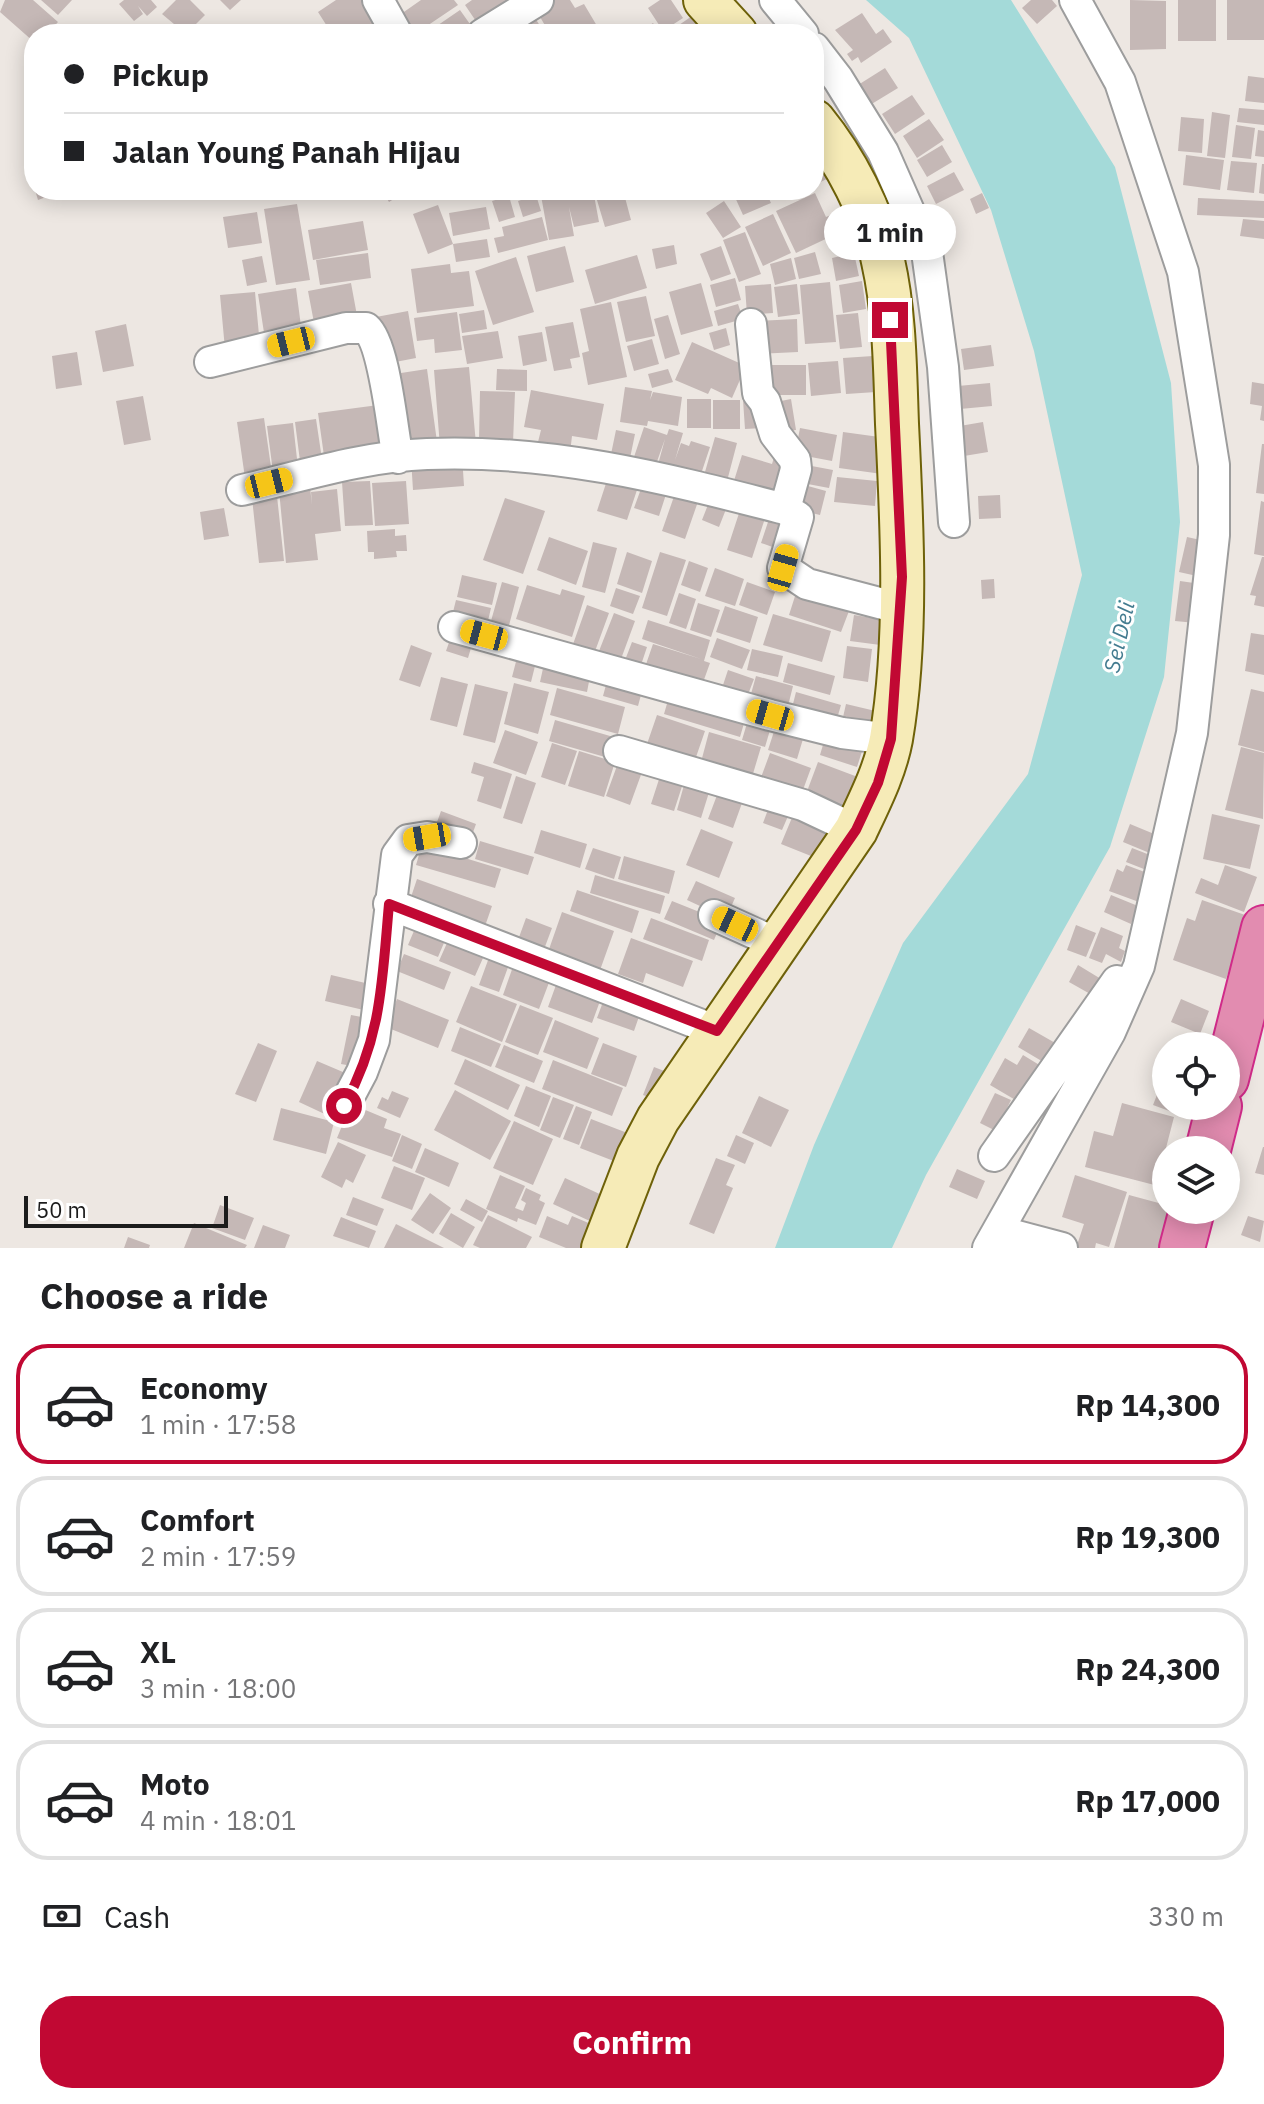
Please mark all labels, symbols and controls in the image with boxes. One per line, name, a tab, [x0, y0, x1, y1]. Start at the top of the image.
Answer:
text: Pickup	[112, 55, 209, 94]
text: Jalan Young Panah Hijau	[112, 132, 461, 171]
callout: 1 min	[824, 204, 956, 260]
text: 1 min	[856, 215, 924, 249]
route end	[872, 302, 908, 338]
car	[265, 325, 317, 359]
car	[243, 466, 295, 500]
car	[765, 542, 801, 594]
water label: Sei Deli	[1096, 598, 1141, 675]
car	[458, 617, 510, 653]
car	[744, 697, 796, 733]
car	[401, 821, 453, 853]
car	[708, 903, 762, 945]
map controls	[1152, 1032, 1240, 1224]
button: locate	[1152, 1032, 1240, 1120]
route start	[326, 1088, 362, 1124]
button: layers	[1152, 1136, 1240, 1224]
scale bar	[24, 1192, 228, 1228]
text: 50 m	[36, 1195, 87, 1224]
text: Choose a ride	[40, 1272, 268, 1319]
icon: car	[44, 1368, 116, 1440]
text: Economy	[140, 1368, 268, 1407]
text: Rp 14,300	[1075, 1385, 1220, 1424]
text: 1 min · 17:58	[140, 1407, 296, 1441]
icon: car	[44, 1500, 116, 1572]
text: Comfort	[140, 1500, 255, 1539]
text: Rp 19,300	[1075, 1517, 1220, 1556]
text: 2 min · 17:59	[140, 1539, 296, 1573]
icon: car	[44, 1632, 116, 1704]
text: XL	[140, 1632, 176, 1671]
text: Rp 24,300	[1075, 1649, 1220, 1688]
text: 3 min · 18:00	[140, 1671, 296, 1705]
icon: car	[44, 1764, 116, 1836]
text: Moto	[140, 1764, 210, 1803]
text: Rp 17,000	[1075, 1781, 1220, 1820]
text: 4 min · 18:01	[140, 1803, 296, 1837]
icon: cash	[40, 1894, 84, 1938]
text: Cash	[104, 1897, 170, 1936]
text: 330 m	[1148, 1899, 1224, 1933]
button: Confirm	[40, 1996, 1224, 2088]

